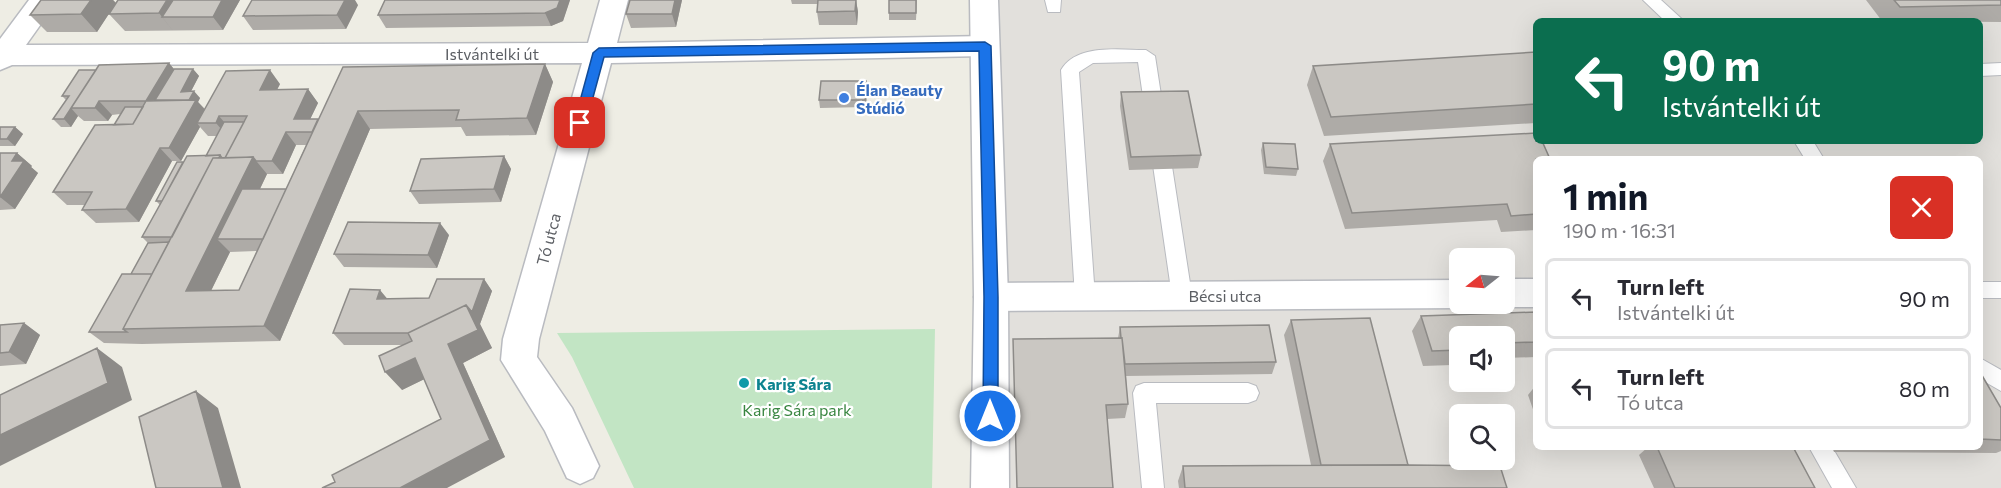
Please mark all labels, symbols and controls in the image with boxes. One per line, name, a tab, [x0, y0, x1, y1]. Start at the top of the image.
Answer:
text: 90 m	[1662, 38, 1761, 90]
icon: left	[1563, 42, 1641, 120]
street label: Istvántelki út	[445, 44, 539, 63]
place label: Élan Beauty Stúdió	[856, 80, 943, 117]
text: Istvántelki út	[1662, 90, 1821, 123]
marker: Élan Beauty Stúdió	[837, 91, 851, 105]
pin	[554, 97, 605, 148]
icon: arrive	[563, 106, 596, 139]
text: 1 min	[1563, 173, 1648, 217]
button: close	[1890, 176, 1953, 239]
street label: Tó utca	[532, 211, 564, 267]
text: 190 m · 16:31	[1563, 218, 1676, 242]
north arrow	[1449, 248, 1515, 314]
map controls	[1449, 248, 1515, 470]
text: Turn left	[1617, 273, 1704, 300]
icon: left	[1566, 282, 1599, 315]
text: 90 m	[1899, 285, 1950, 312]
street label: Bécsi utca	[1189, 286, 1261, 305]
text: Istvántelki út	[1617, 300, 1735, 324]
button: sound	[1449, 326, 1515, 392]
text: Turn left	[1617, 363, 1704, 390]
icon: left	[1566, 372, 1599, 405]
place label: Karig Sára	[756, 374, 831, 393]
text: 80 m	[1899, 375, 1950, 402]
marker: Karig Sára	[737, 376, 751, 390]
position arrow	[958, 384, 1022, 448]
text: Tó utca	[1617, 390, 1684, 414]
park label: Karig Sára park	[742, 400, 852, 419]
button: search	[1449, 404, 1515, 470]

